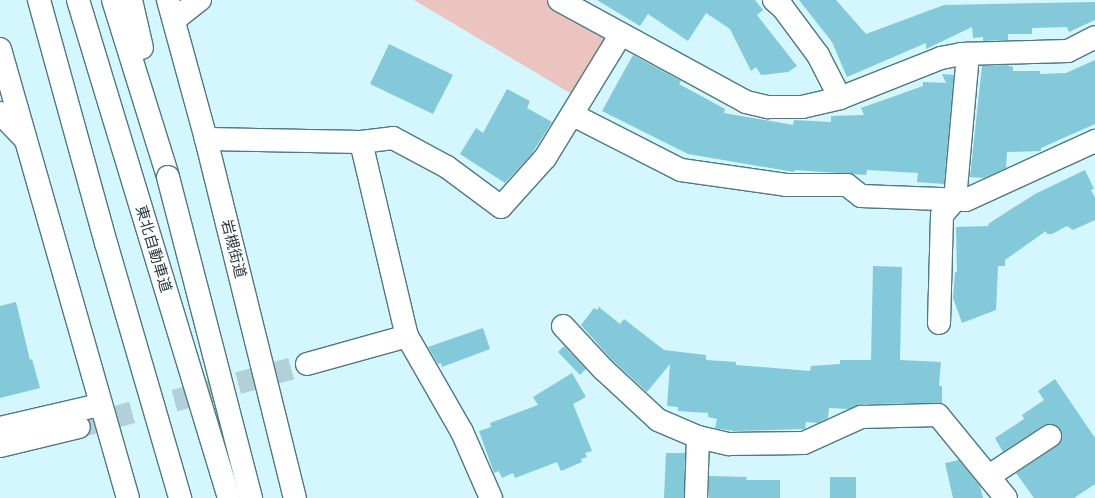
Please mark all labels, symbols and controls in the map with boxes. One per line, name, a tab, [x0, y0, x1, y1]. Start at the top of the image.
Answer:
street label: 東北自動車道	[131, 203, 175, 295]
street label: 岩槻街道	[217, 218, 249, 280]

